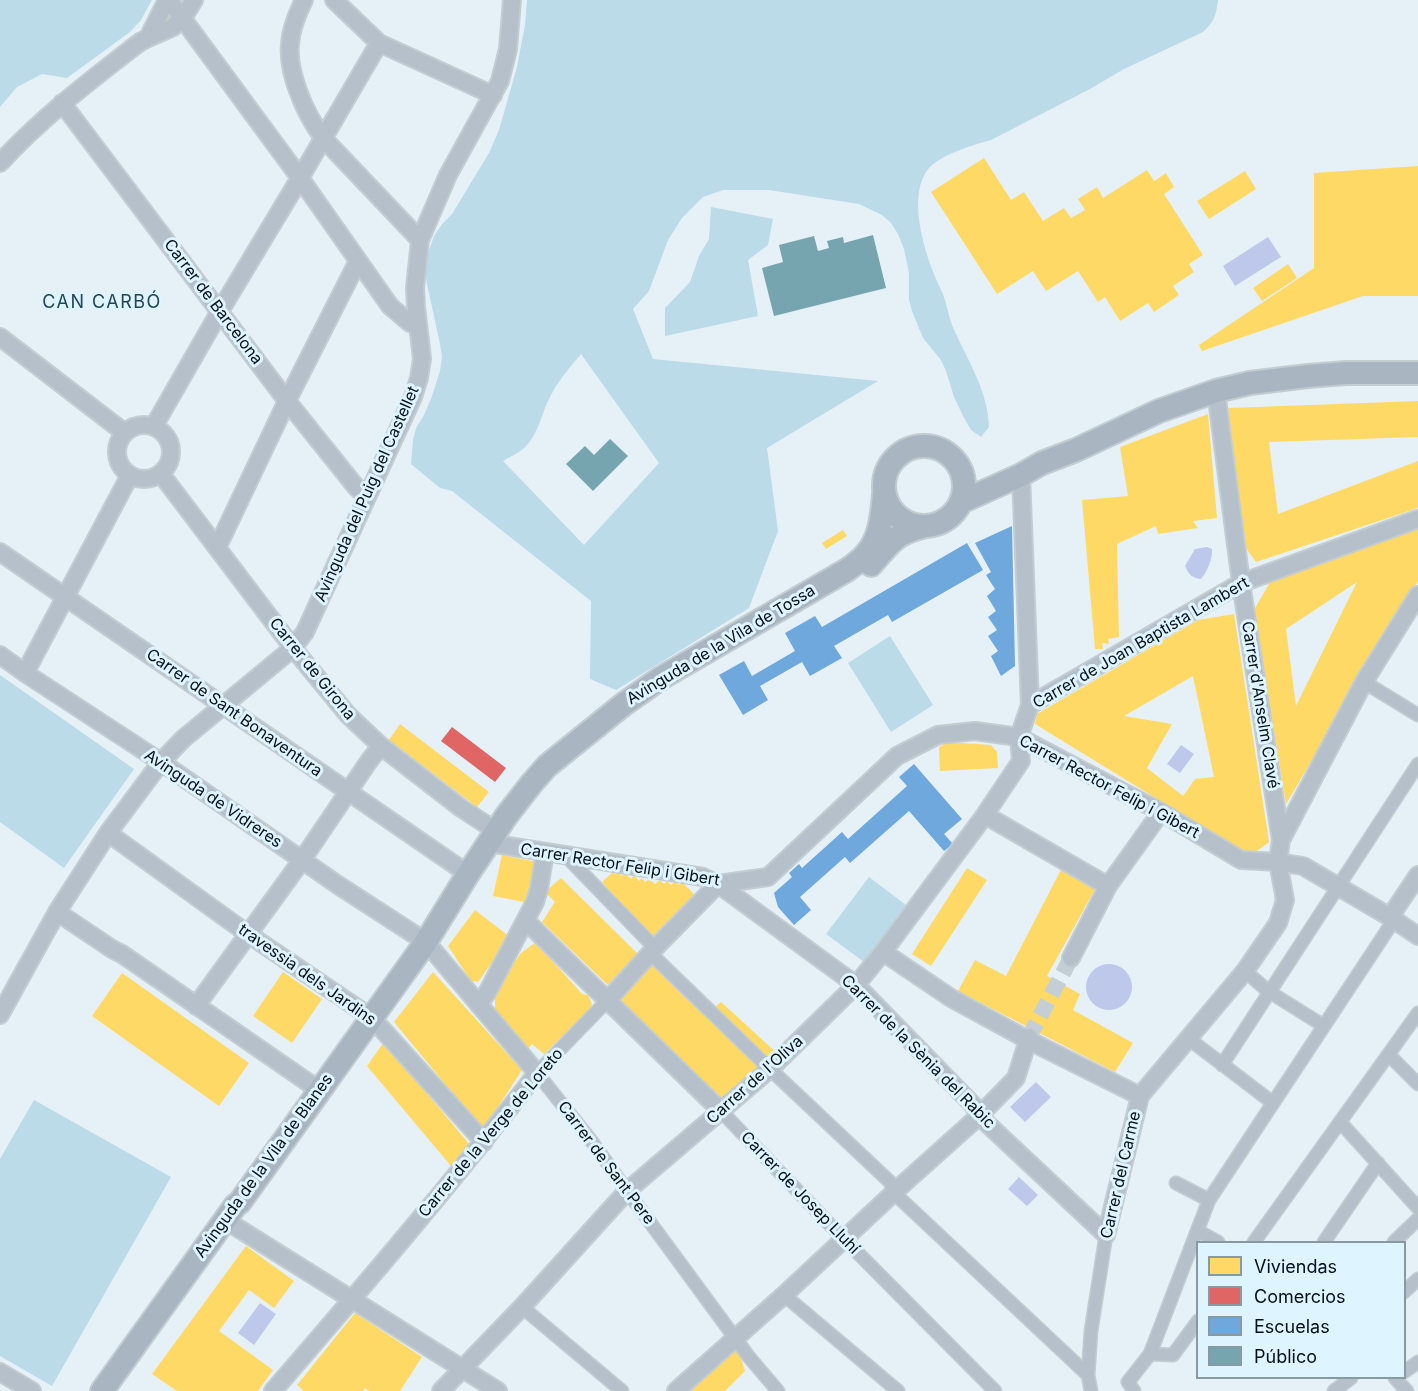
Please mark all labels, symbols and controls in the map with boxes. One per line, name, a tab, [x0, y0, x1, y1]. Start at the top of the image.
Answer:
street label: Carrer de Barcelona	[160, 236, 266, 368]
district label: CAN CARBÓ	[42, 292, 162, 314]
street label: Avinguda del Puig del Castellet	[311, 383, 423, 605]
street label: Carrer de Joan Baptista Lambert	[1030, 573, 1252, 713]
street label: Avinguda de la Vila de Tossa	[623, 581, 819, 709]
street label: Carrer de Girona	[265, 614, 359, 724]
street label: Carrer d'Anselm Clavé	[1237, 620, 1283, 790]
street label: Carrer de Sant Bonaventura	[142, 645, 326, 781]
street label: Carrer Rector Felip i Gibert	[1016, 731, 1202, 843]
street label: Avinguda de Vidreres	[141, 746, 285, 852]
street label: Carrer Rector Felip i Gibert	[519, 840, 721, 890]
street label: travessia dels Jardins	[234, 920, 380, 1030]
street label: Carrer de la Sènia del Rabic	[837, 971, 999, 1133]
street label: Carrer de l'Oliva	[703, 1032, 807, 1128]
street label: Carrer de la Verge de Loreto	[415, 1045, 567, 1221]
street label: Avinguda de la Vila de Blanes	[191, 1070, 337, 1262]
street label: Carrer de Sant Pere	[553, 1098, 659, 1228]
street label: Carrer del Carme	[1097, 1109, 1145, 1241]
street label: Carrer de Josep Lluhí	[737, 1128, 863, 1258]
legend	[1196, 1241, 1406, 1379]
text: Viviendas	[1254, 1256, 1337, 1277]
text: Comercios	[1254, 1286, 1346, 1307]
text: Escuelas	[1254, 1316, 1330, 1337]
text: Público	[1254, 1346, 1317, 1367]

